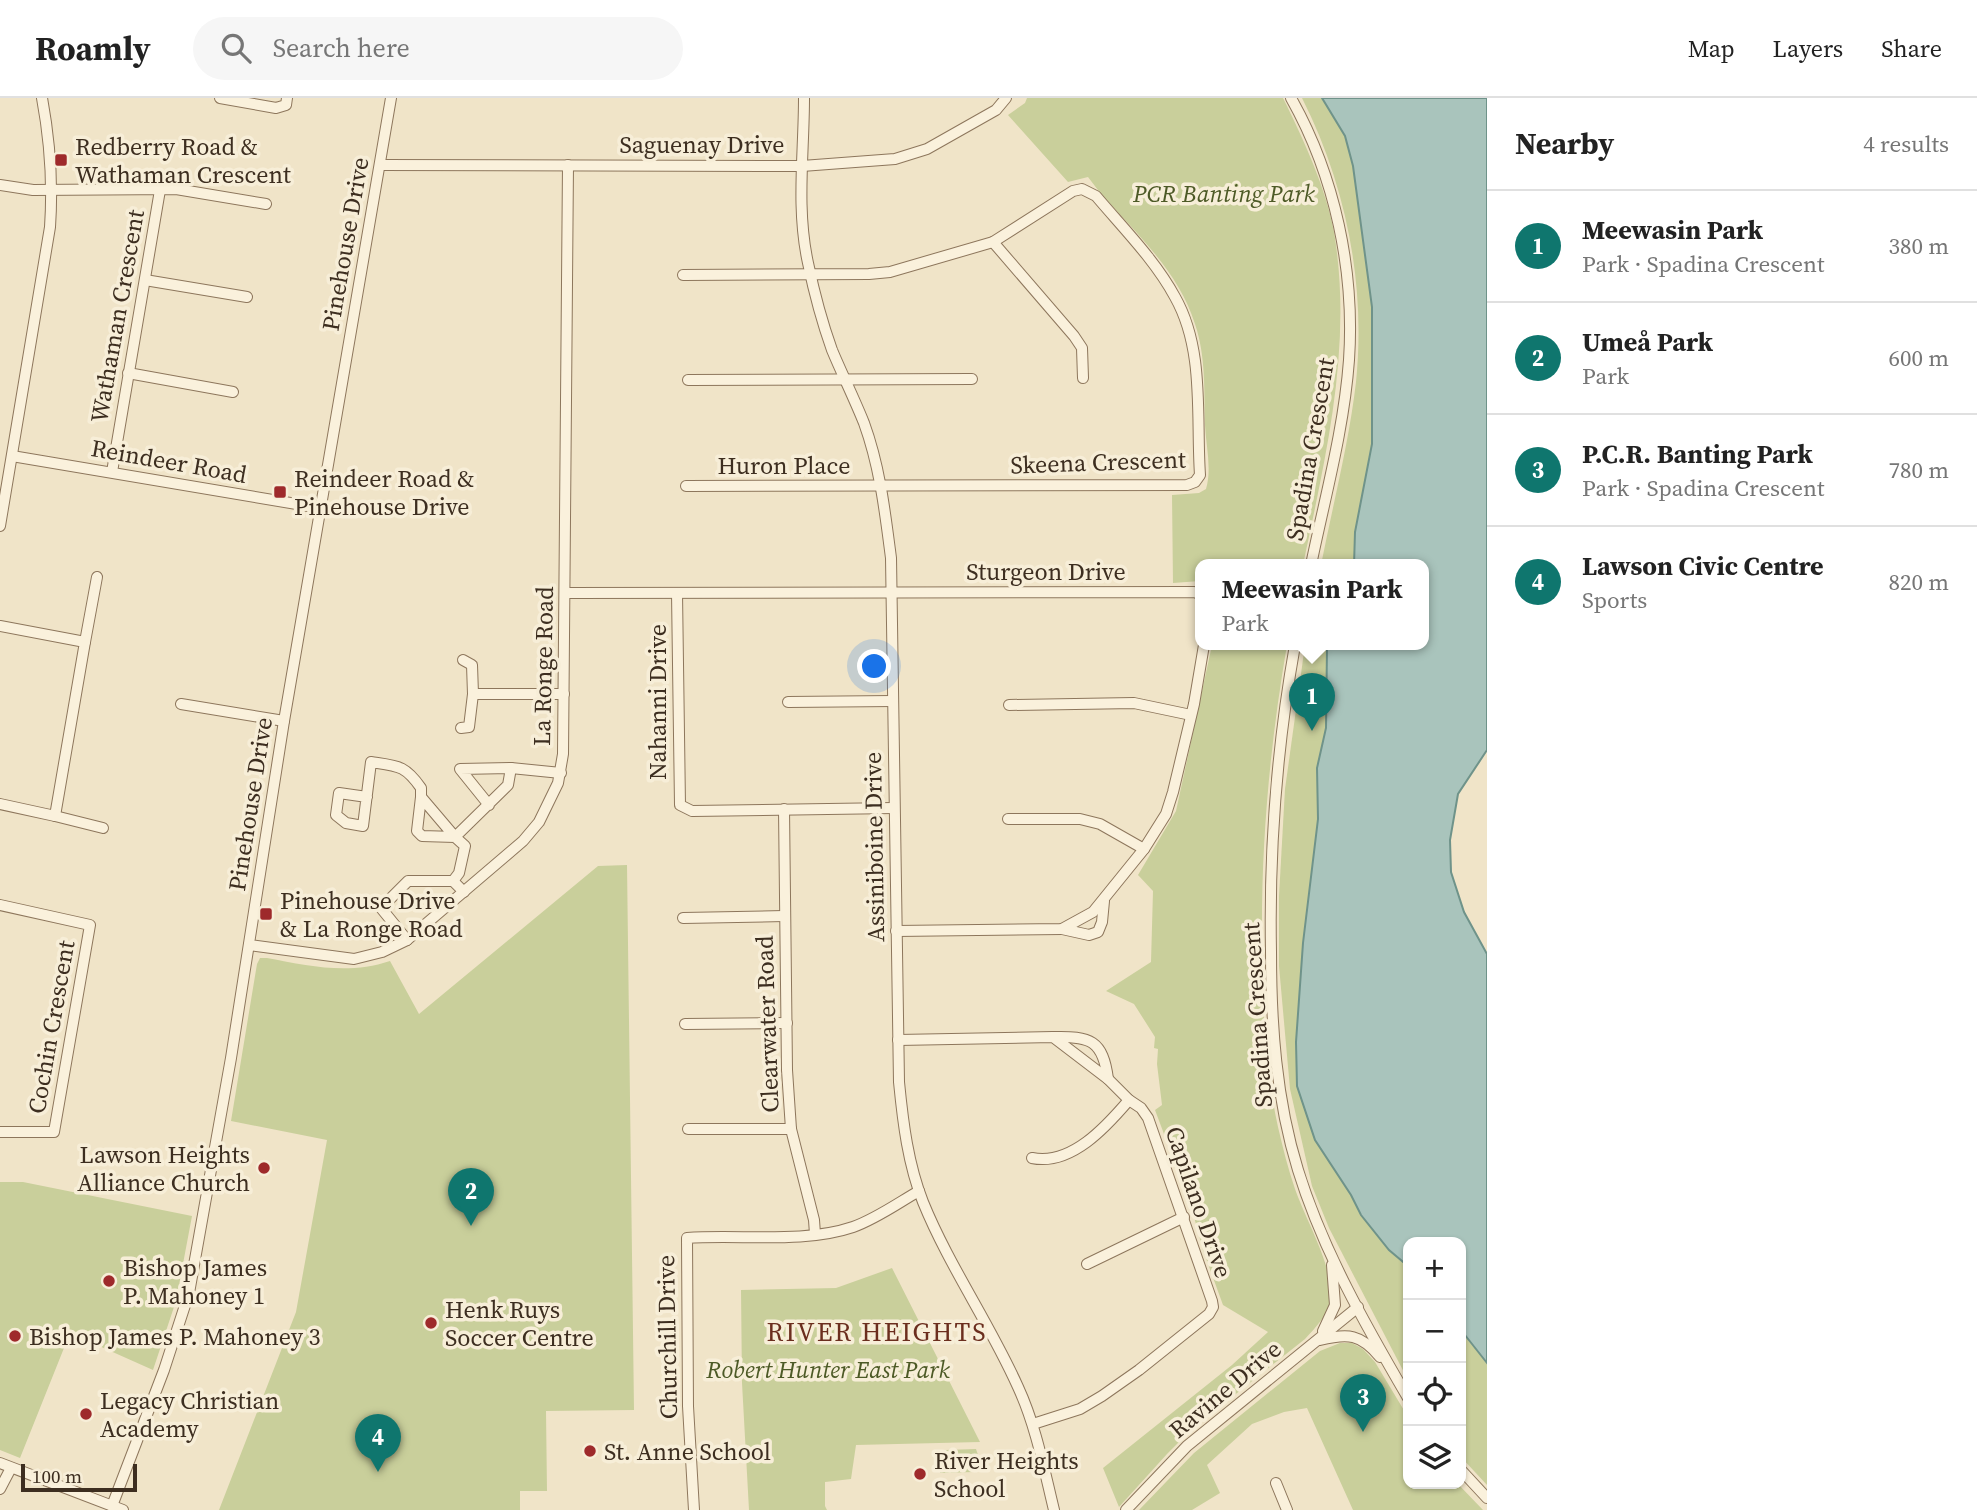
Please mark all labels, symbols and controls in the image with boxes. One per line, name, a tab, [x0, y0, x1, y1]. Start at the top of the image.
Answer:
search box	[193, 17, 683, 80]
text: Roamly	[35, 26, 151, 71]
icon: search	[217, 29, 255, 67]
text: Search here	[273, 30, 410, 66]
text: Map	[1688, 32, 1735, 65]
text: Layers	[1773, 32, 1843, 65]
text: Share	[1881, 32, 1942, 65]
text: Nearby	[1515, 123, 1614, 164]
street label: Saguenay Drive	[620, 128, 784, 161]
text: 4 results	[1863, 128, 1949, 160]
place label: Redberry Road & Wathaman Crescent	[75, 130, 291, 191]
marker: Redberry Road & Wathaman Crescent	[53, 152, 69, 168]
street label: Pinehouse Drive	[314, 155, 376, 333]
park label: PCR Banting Park	[1132, 177, 1316, 210]
street label: Wathaman Crescent	[82, 207, 152, 425]
text: Meewasin Park	[1582, 212, 1763, 248]
text: 1	[1532, 230, 1544, 262]
text: 380 m	[1888, 230, 1949, 262]
text: Park · Spadina Crescent	[1582, 248, 1824, 280]
text: Umeå Park	[1582, 324, 1713, 360]
text: 2	[1532, 342, 1544, 374]
text: 600 m	[1888, 342, 1949, 374]
street label: Spadina Crescent	[1278, 355, 1342, 543]
text: Park	[1582, 360, 1629, 392]
street label: Reindeer Road	[89, 431, 250, 491]
text: P.C.R. Banting Park	[1582, 436, 1813, 472]
street label: Skeena Crescent	[1010, 442, 1186, 482]
street label: Huron Place	[718, 449, 850, 482]
text: 3	[1532, 454, 1544, 486]
text: 780 m	[1888, 454, 1949, 486]
place label: Reindeer Road & Pinehouse Drive	[294, 462, 474, 523]
text: Park · Spadina Crescent	[1582, 472, 1824, 504]
marker: Reindeer Road & Pinehouse Drive	[272, 484, 288, 500]
text: Lawson Civic Centre	[1582, 548, 1824, 584]
street label: Sturgeon Drive	[966, 555, 1126, 588]
popup	[1195, 559, 1429, 650]
text: 4	[1532, 566, 1544, 598]
text: 820 m	[1888, 566, 1949, 598]
text: Meewasin Park	[1221, 571, 1403, 607]
text: Sports	[1582, 584, 1647, 616]
street label: La Ronge Road	[525, 586, 561, 746]
text: Park	[1221, 607, 1269, 639]
street label: Nahanni Drive	[641, 624, 674, 780]
your location	[857, 649, 891, 683]
pin: 1	[1289, 673, 1335, 731]
street label: Pinehouse Drive	[220, 715, 280, 893]
street label: Assiniboine Drive	[856, 752, 892, 942]
place label: Pinehouse Drive & La Ronge Road	[280, 884, 463, 945]
marker: Pinehouse Drive & La Ronge Road	[258, 906, 274, 922]
street label: Spadina Crescent	[1234, 921, 1280, 1109]
street label: Clearwater Road	[747, 935, 787, 1113]
street label: Cochin Crescent	[20, 938, 83, 1116]
street label: Capilano Drive	[1158, 1122, 1240, 1282]
place label: Lawson Heights Alliance Church	[77, 1138, 250, 1199]
marker: Lawson Heights Alliance Church	[256, 1160, 272, 1176]
pin: 2	[448, 1168, 494, 1226]
map controls	[1403, 1237, 1466, 1489]
button: +	[1403, 1237, 1466, 1300]
place label: Bishop James P. Mahoney 1	[123, 1251, 267, 1312]
street label: Churchill Drive	[649, 1255, 685, 1419]
marker: Bishop James P. Mahoney 1	[101, 1273, 117, 1289]
place label: Henk Ruys Soccer Centre	[445, 1293, 594, 1354]
button: −	[1403, 1300, 1466, 1363]
district label: RIVER HEIGHTS	[767, 1314, 987, 1350]
marker: Henk Ruys Soccer Centre	[423, 1315, 439, 1331]
place label: Bishop James P. Mahoney 3	[29, 1320, 321, 1353]
marker: Bishop James P. Mahoney 3	[7, 1328, 23, 1344]
street label: Ravine Drive	[1162, 1332, 1288, 1446]
park label: Robert Hunter East Park	[705, 1353, 950, 1386]
button: locate	[1403, 1363, 1466, 1426]
pin: 3	[1340, 1374, 1386, 1432]
place label: Legacy Christian Academy	[100, 1384, 279, 1445]
marker: Legacy Christian Academy	[78, 1406, 94, 1422]
pin: 4	[355, 1414, 401, 1472]
button: layers	[1403, 1426, 1466, 1489]
place label: St. Anne School	[604, 1435, 771, 1468]
marker: St. Anne School	[582, 1443, 598, 1459]
place label: River Heights School	[934, 1444, 1079, 1505]
scale bar	[21, 1461, 136, 1493]
text: 100 m	[32, 1463, 82, 1489]
marker: River Heights School	[912, 1466, 928, 1482]

